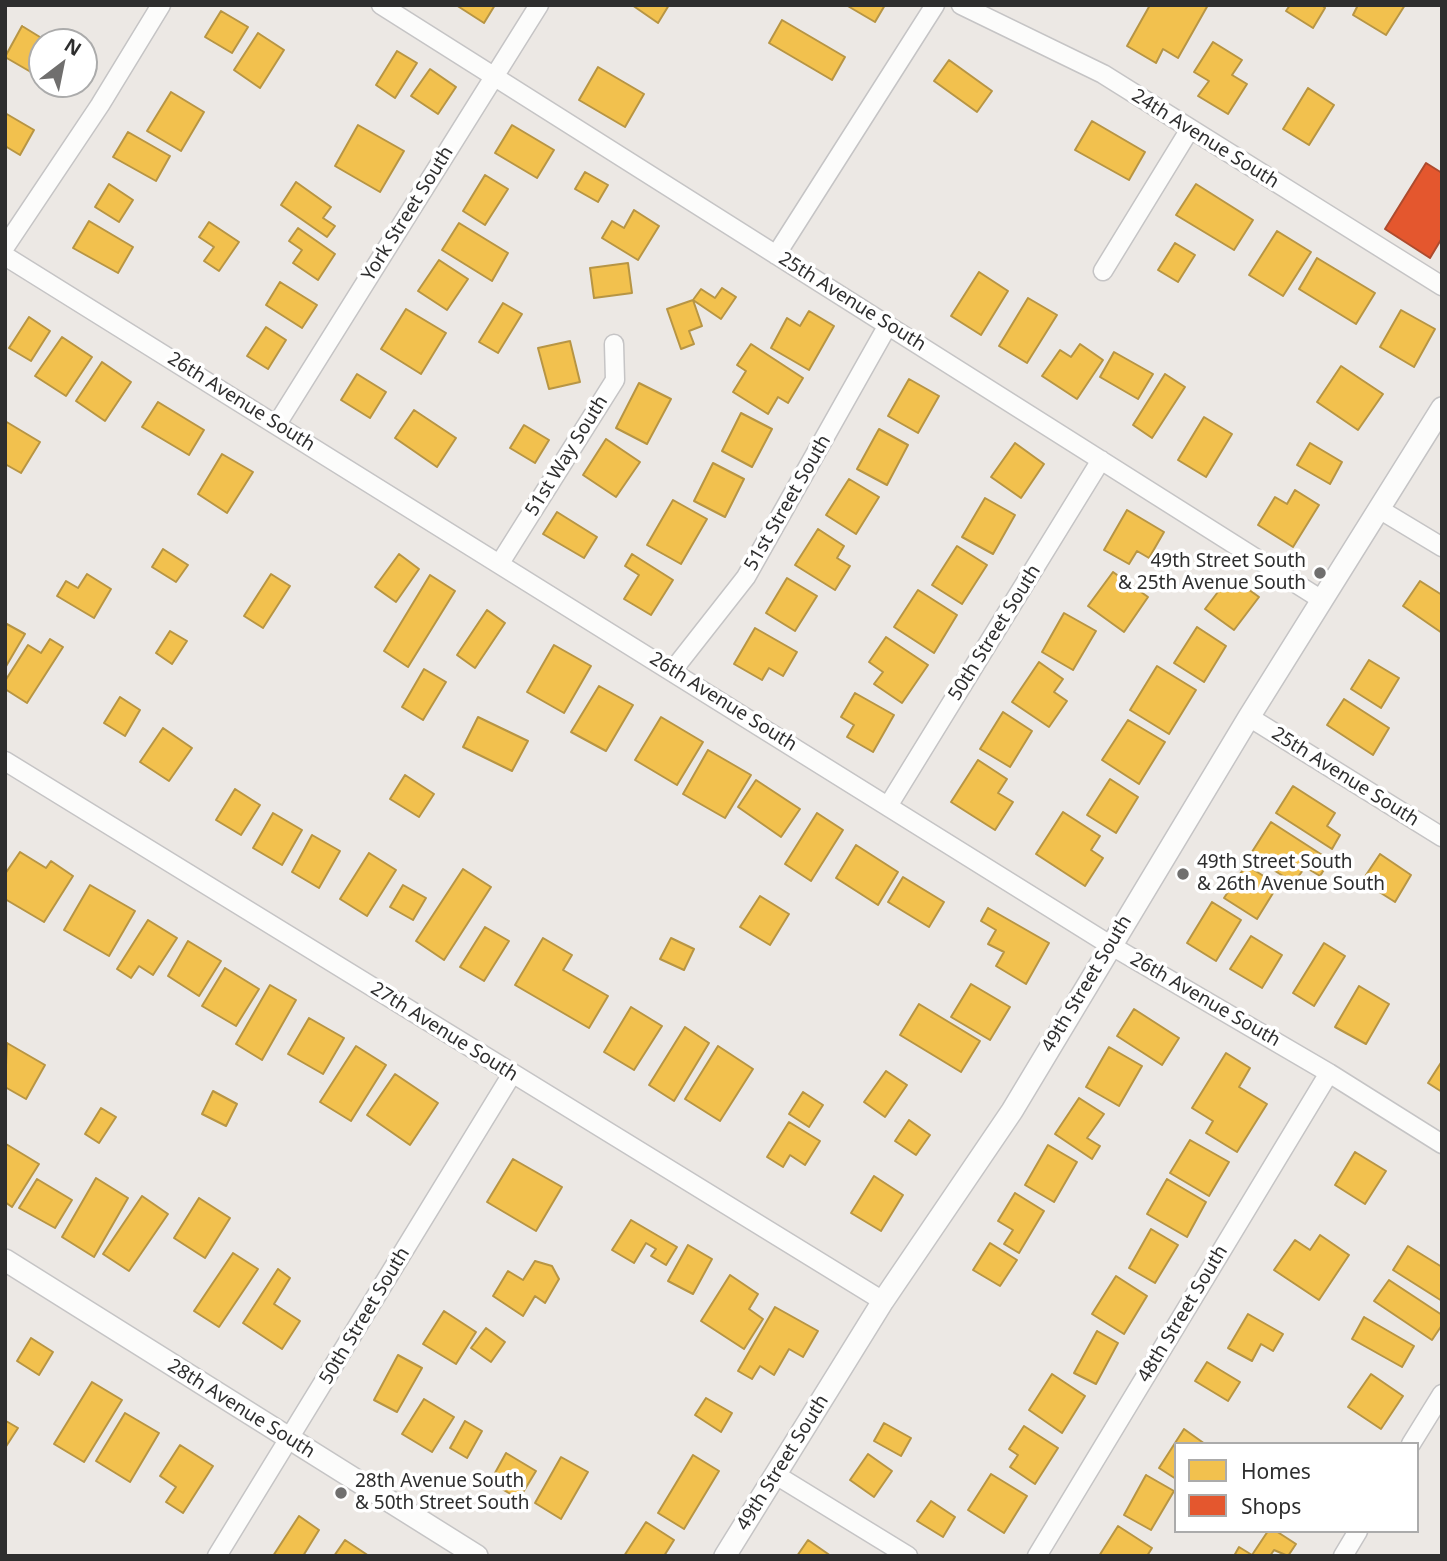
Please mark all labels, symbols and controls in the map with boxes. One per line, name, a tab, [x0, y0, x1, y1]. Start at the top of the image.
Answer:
north arrow	[28, 28, 98, 98]
text: N	[60, 32, 87, 62]
street label: 24th Avenue South	[1127, 85, 1283, 193]
street label: York Street South	[357, 142, 459, 286]
street label: 25th Avenue South	[774, 248, 930, 356]
street label: 26th Avenue South	[163, 348, 319, 456]
street label: 51st Way South	[521, 392, 613, 520]
street label: 51st Street South	[740, 431, 836, 575]
place label: 49th Street South & 25th Avenue South	[1118, 551, 1306, 595]
street label: 50th Street South	[944, 561, 1046, 705]
marker: 49th Street South & 25th Avenue South	[1312, 565, 1328, 581]
street label: 26th Avenue South	[645, 648, 801, 756]
street label: 25th Avenue South	[1267, 723, 1423, 831]
place label: 49th Street South & 26th Avenue South	[1197, 852, 1385, 896]
marker: 49th Street South & 26th Avenue South	[1175, 866, 1191, 882]
street label: 49th Street South	[1037, 911, 1137, 1057]
street label: 26th Avenue South	[1126, 948, 1284, 1052]
street label: 27th Avenue South	[366, 978, 522, 1086]
street label: 48th Street South	[1133, 1241, 1233, 1387]
street label: 50th Street South	[315, 1243, 415, 1389]
street label: 28th Avenue South	[163, 1355, 319, 1463]
street label: 49th Street South	[732, 1391, 834, 1535]
legend	[1174, 1442, 1419, 1533]
text: Homes	[1241, 1457, 1311, 1485]
place label: 28th Avenue South & 50th Street South	[355, 1471, 529, 1515]
marker: 28th Avenue South & 50th Street South	[333, 1485, 349, 1501]
text: Shops	[1241, 1492, 1301, 1520]

